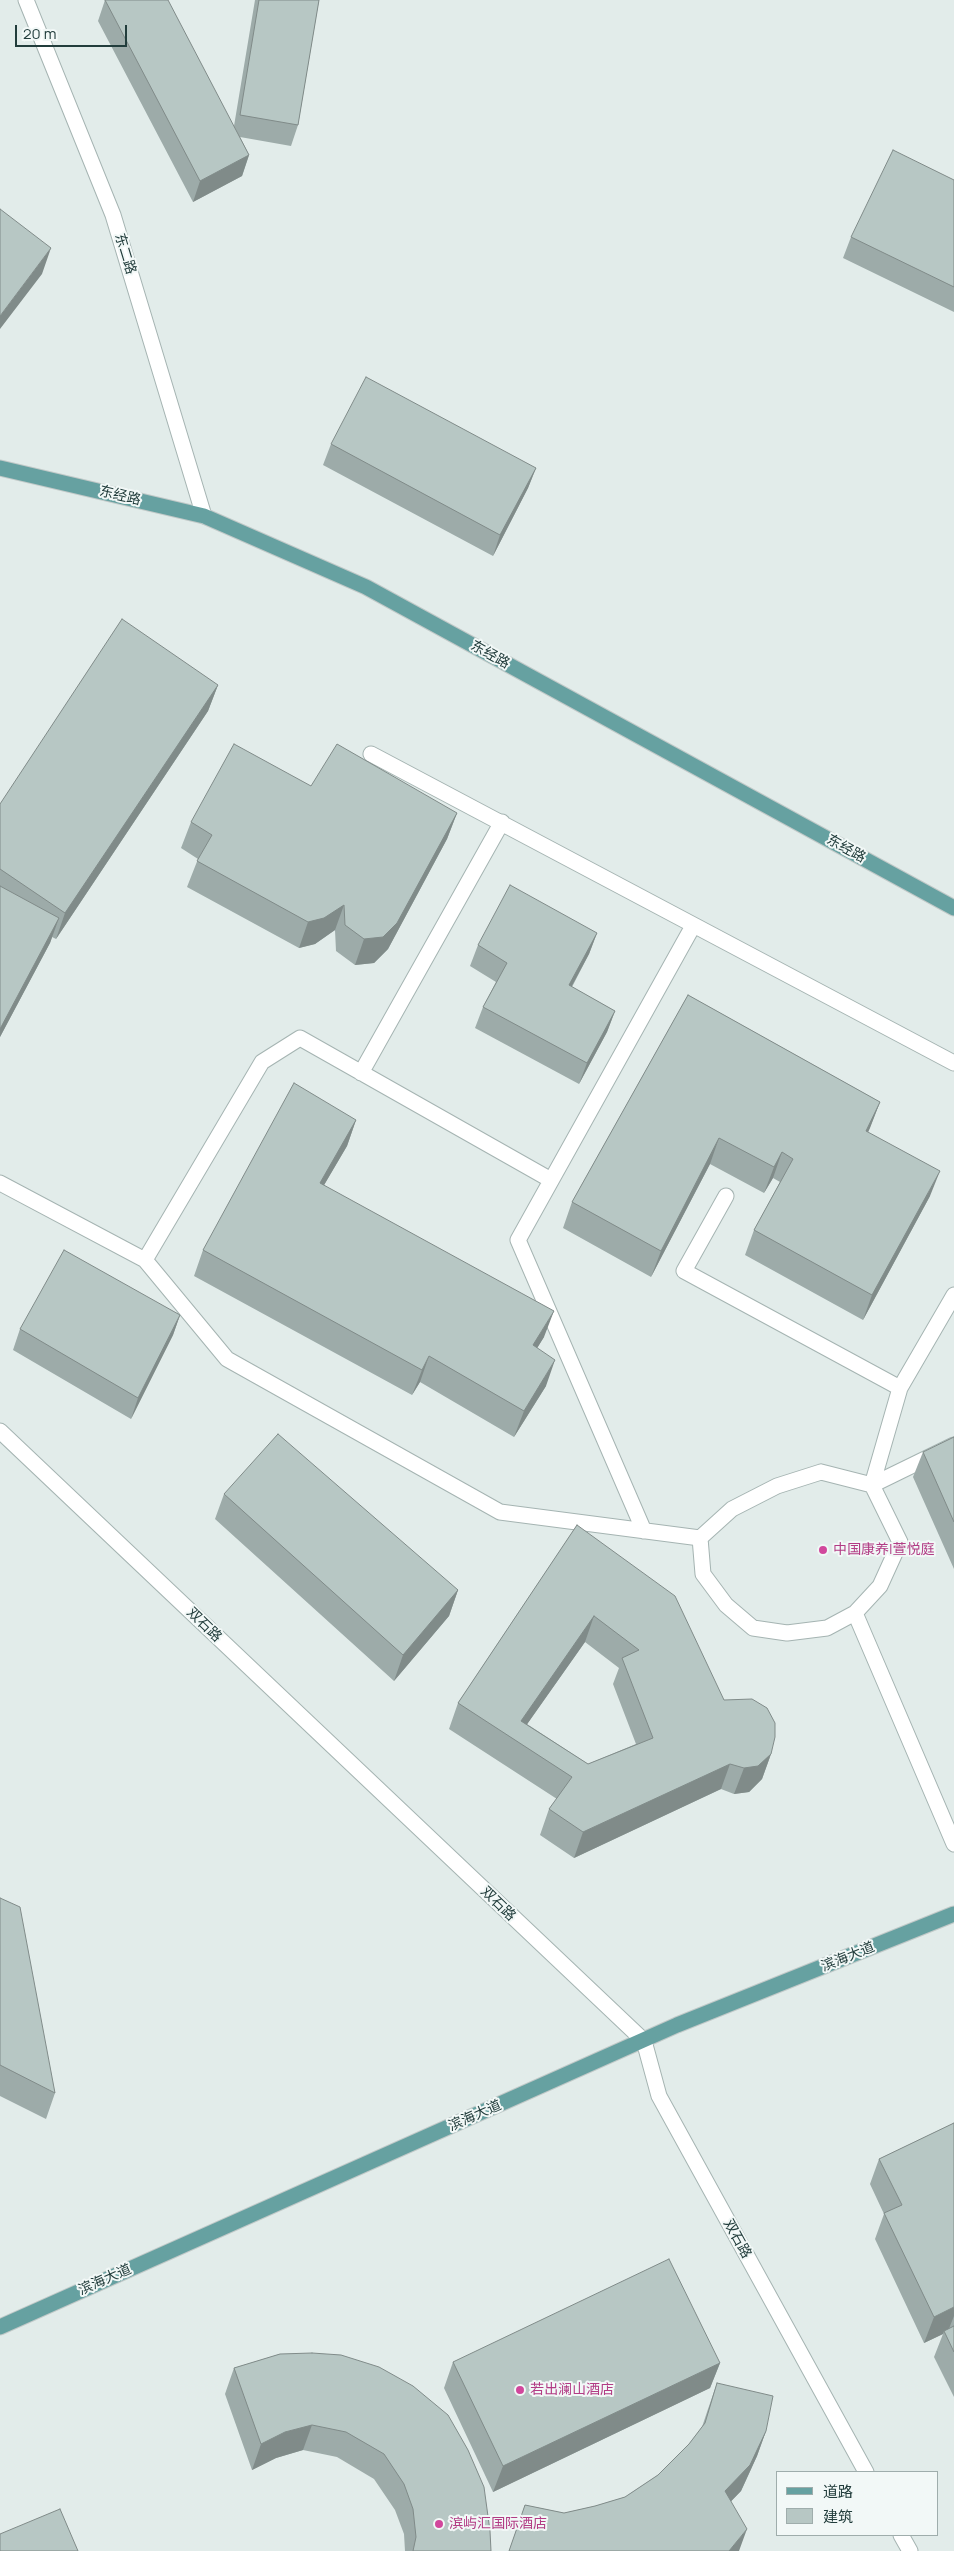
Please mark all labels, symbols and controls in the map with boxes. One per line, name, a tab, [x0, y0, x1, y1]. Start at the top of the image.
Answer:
scale bar	[18, 15, 130, 47]
text: 20 m	[23, 23, 56, 44]
street label: 东二路	[111, 231, 139, 277]
street label: 东经路	[98, 483, 142, 509]
street label: 东经路	[468, 637, 512, 673]
street label: 东经路	[824, 831, 868, 867]
place label: 中国康养|萱悦庭	[833, 1542, 935, 1558]
marker: 中国康养|萱悦庭	[817, 1544, 829, 1556]
street label: 双石路	[183, 1604, 225, 1646]
street label: 双石路	[477, 1883, 519, 1925]
street label: 滨海大道	[819, 1939, 877, 1975]
street label: 滨海大道	[446, 2097, 504, 2135]
street label: 双石路	[719, 2217, 755, 2261]
street label: 滨海大道	[76, 2261, 134, 2299]
place label: 若出澜山酒店	[530, 2382, 614, 2398]
marker: 若出澜山酒店	[514, 2384, 526, 2396]
legend	[776, 2471, 939, 2536]
text: 道路	[823, 2481, 853, 2502]
text: 建筑	[823, 2506, 853, 2527]
place label: 滨屿汇国际酒店	[449, 2516, 547, 2532]
marker: 滨屿汇国际酒店	[433, 2518, 445, 2530]

